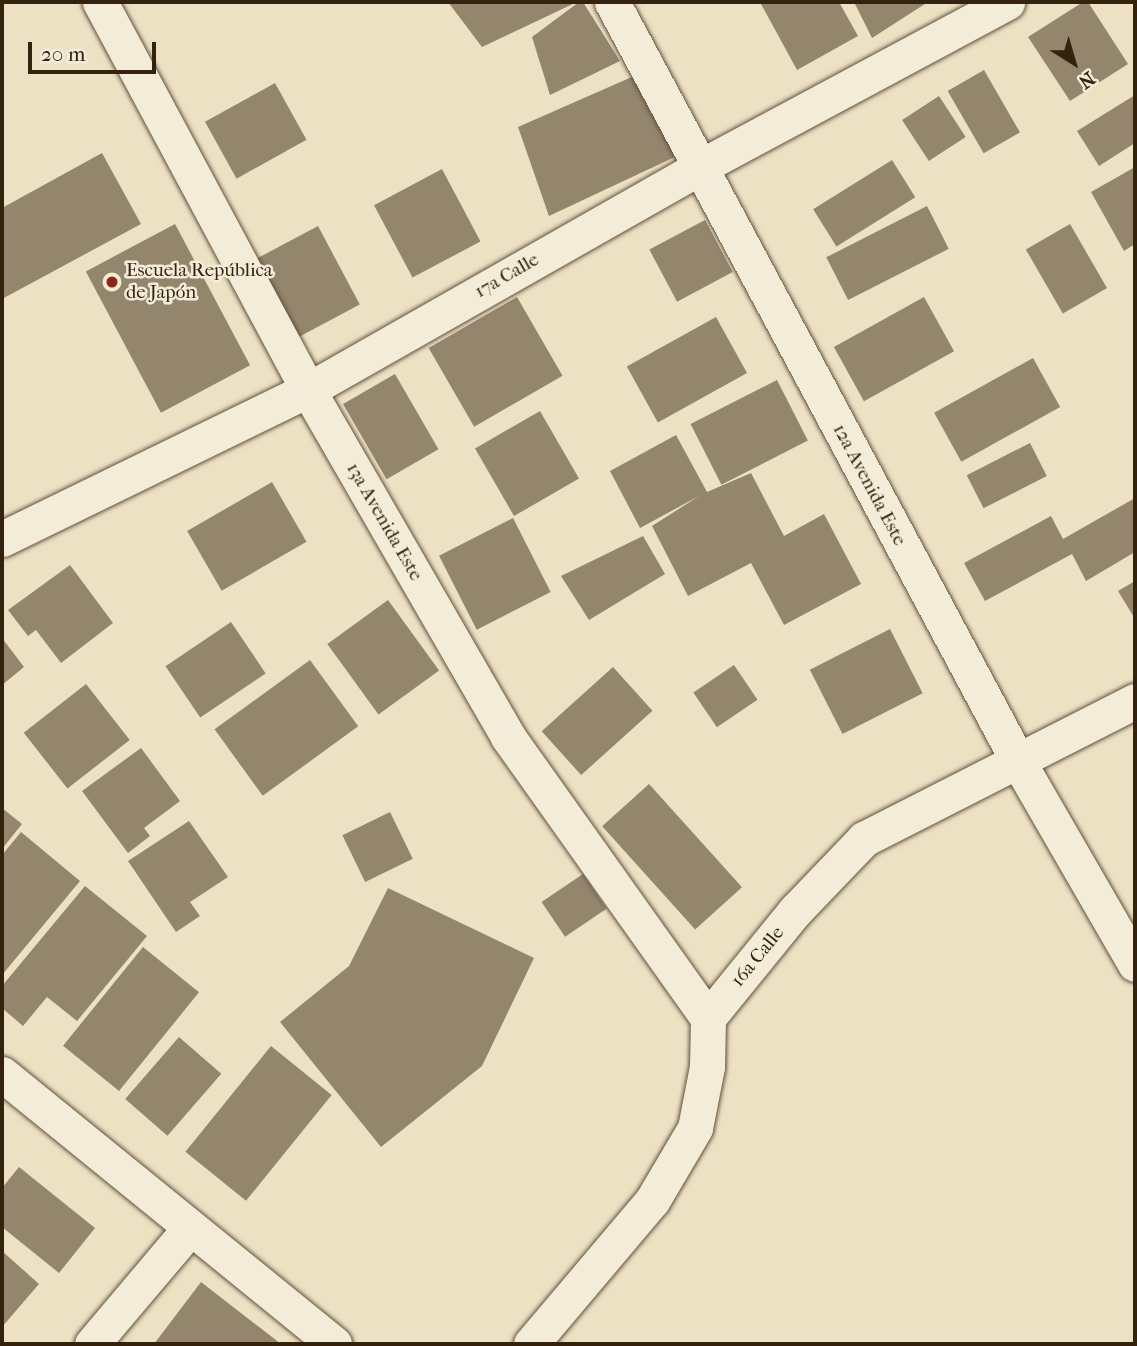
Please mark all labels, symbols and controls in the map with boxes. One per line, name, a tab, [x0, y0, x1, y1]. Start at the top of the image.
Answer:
scale bar	[32, 28, 159, 72]
north arrow	[1039, 28, 1109, 98]
text: 20 m	[41, 42, 85, 66]
text: N	[1074, 67, 1099, 93]
street label: 17a Calle	[471, 249, 543, 303]
place label: Escuela República de Japón	[126, 260, 273, 304]
marker: Escuela República de Japón	[104, 274, 120, 290]
street label: 12a Avenida Este	[827, 420, 911, 550]
street label: 13a Avenida Este	[341, 459, 427, 585]
street label: 16a Calle	[727, 922, 789, 992]

